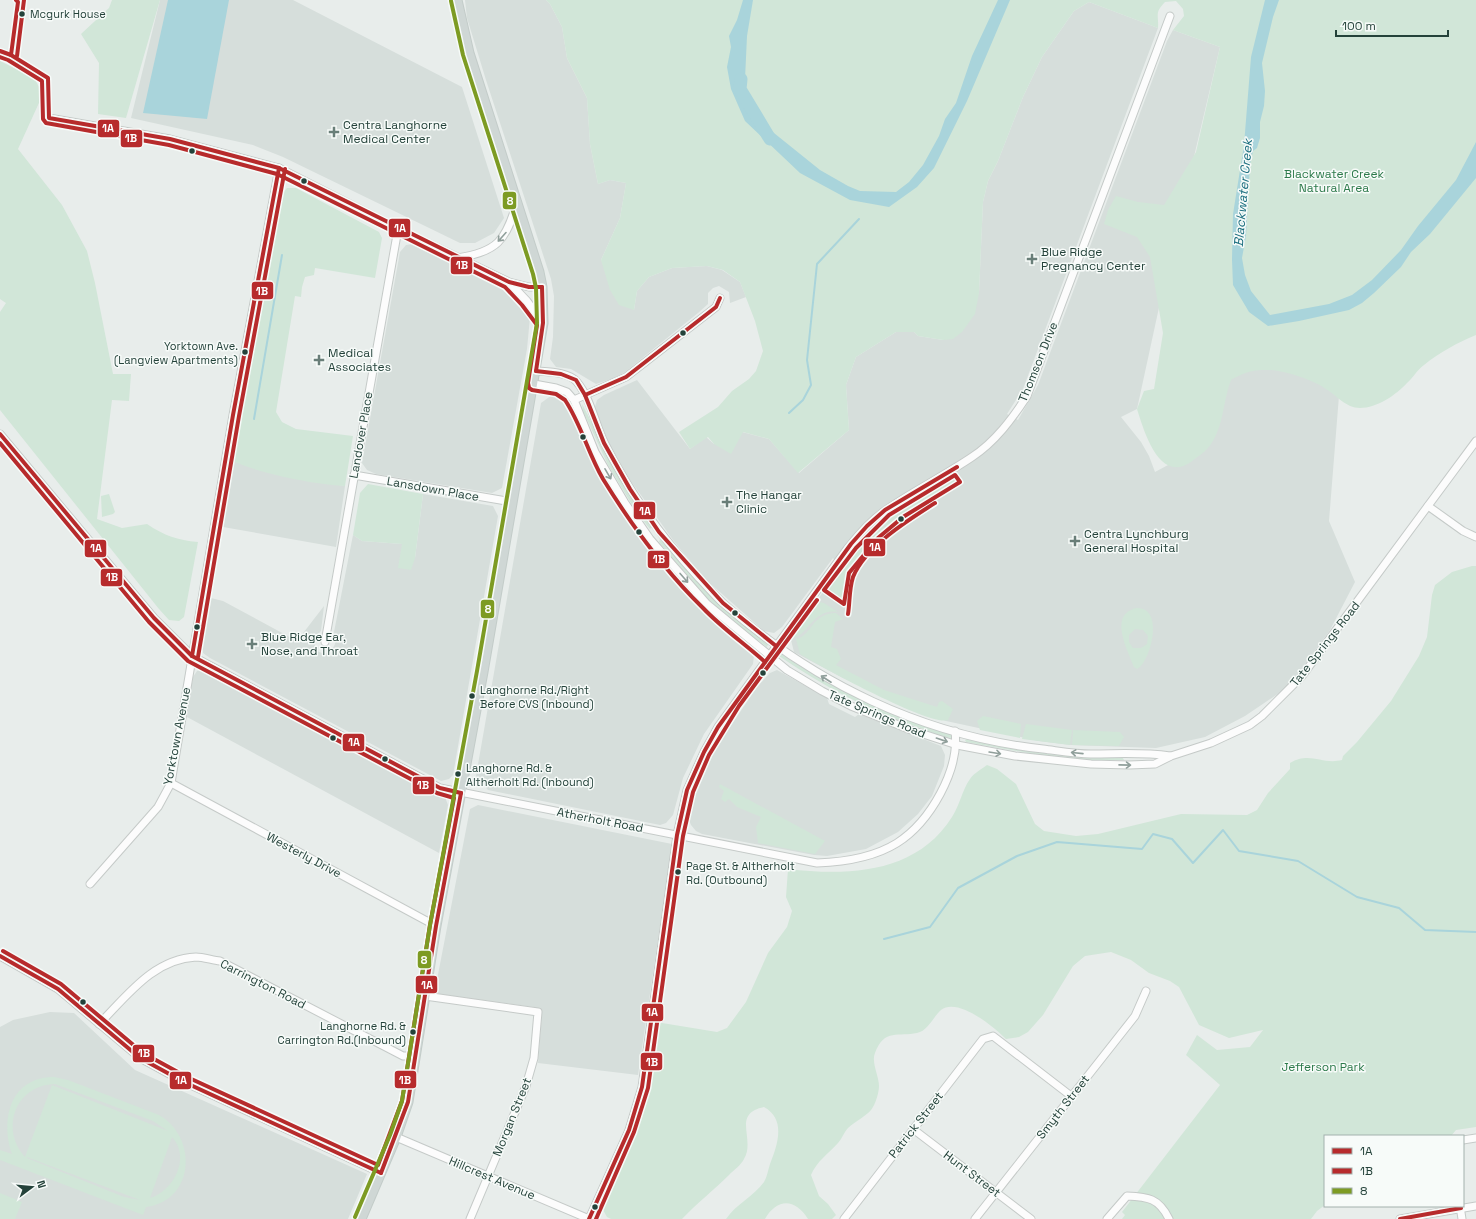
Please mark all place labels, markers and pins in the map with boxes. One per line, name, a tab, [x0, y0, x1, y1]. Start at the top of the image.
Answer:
place label: Mcgurk House	[30, 7, 106, 21]
marker: Mcgurk House	[17, 9, 27, 19]
place label: Centra Langhorne Medical Center	[343, 117, 447, 147]
marker: Centra Langhorne Medical Center	[328, 126, 340, 138]
unlabelled marker	[187, 146, 197, 156]
unlabelled marker	[299, 176, 309, 186]
place label: Blue Ridge Pregnancy Center	[1041, 244, 1146, 274]
marker: Blue Ridge Pregnancy Center	[1026, 253, 1038, 265]
unlabelled marker	[678, 328, 688, 338]
place label: Yorktown Ave. (Langview Apartments)	[114, 339, 238, 367]
place label: Medical Associates	[328, 345, 391, 375]
marker: Yorktown Ave. (Langview Apartments)	[240, 347, 250, 357]
marker: Medical Associates	[313, 354, 325, 366]
unlabelled marker	[578, 432, 588, 442]
place label: The Hangar Clinic	[736, 487, 802, 517]
marker: The Hangar Clinic	[721, 496, 733, 508]
unlabelled marker	[896, 514, 906, 524]
place label: Centra Lynchburg General Hospital	[1084, 526, 1189, 556]
unlabelled marker	[634, 527, 644, 537]
marker: Centra Lynchburg General Hospital	[1069, 535, 1081, 547]
unlabelled marker	[730, 608, 740, 618]
unlabelled marker	[192, 622, 202, 632]
place label: Blue Ridge Ear, Nose, and Throat	[261, 629, 358, 659]
marker: Blue Ridge Ear, Nose, and Throat	[246, 638, 258, 650]
unlabelled marker	[758, 668, 768, 678]
place label: Langhorne Rd./Right Before CVS (Inbound)	[480, 683, 594, 711]
marker: Langhorne Rd./Right Before CVS (Inbound)	[467, 691, 477, 701]
unlabelled marker	[328, 733, 338, 743]
unlabelled marker	[380, 754, 390, 764]
place label: Langhorne Rd. & Altherholt Rd. (Inbound)	[466, 761, 594, 789]
marker: Langhorne Rd. & Altherholt Rd. (Inbound)	[453, 769, 463, 779]
place label: Page St. & Altherholt Rd. (Outbound)	[686, 859, 795, 887]
marker: Page St. & Altherholt Rd. (Outbound)	[673, 867, 683, 877]
unlabelled marker	[78, 997, 88, 1007]
place label: Langhorne Rd. & Carrington Rd.(Inbound)	[278, 1019, 406, 1047]
marker: Langhorne Rd. & Carrington Rd.(Inbound)	[408, 1027, 418, 1037]
unlabelled marker	[590, 1202, 600, 1212]

